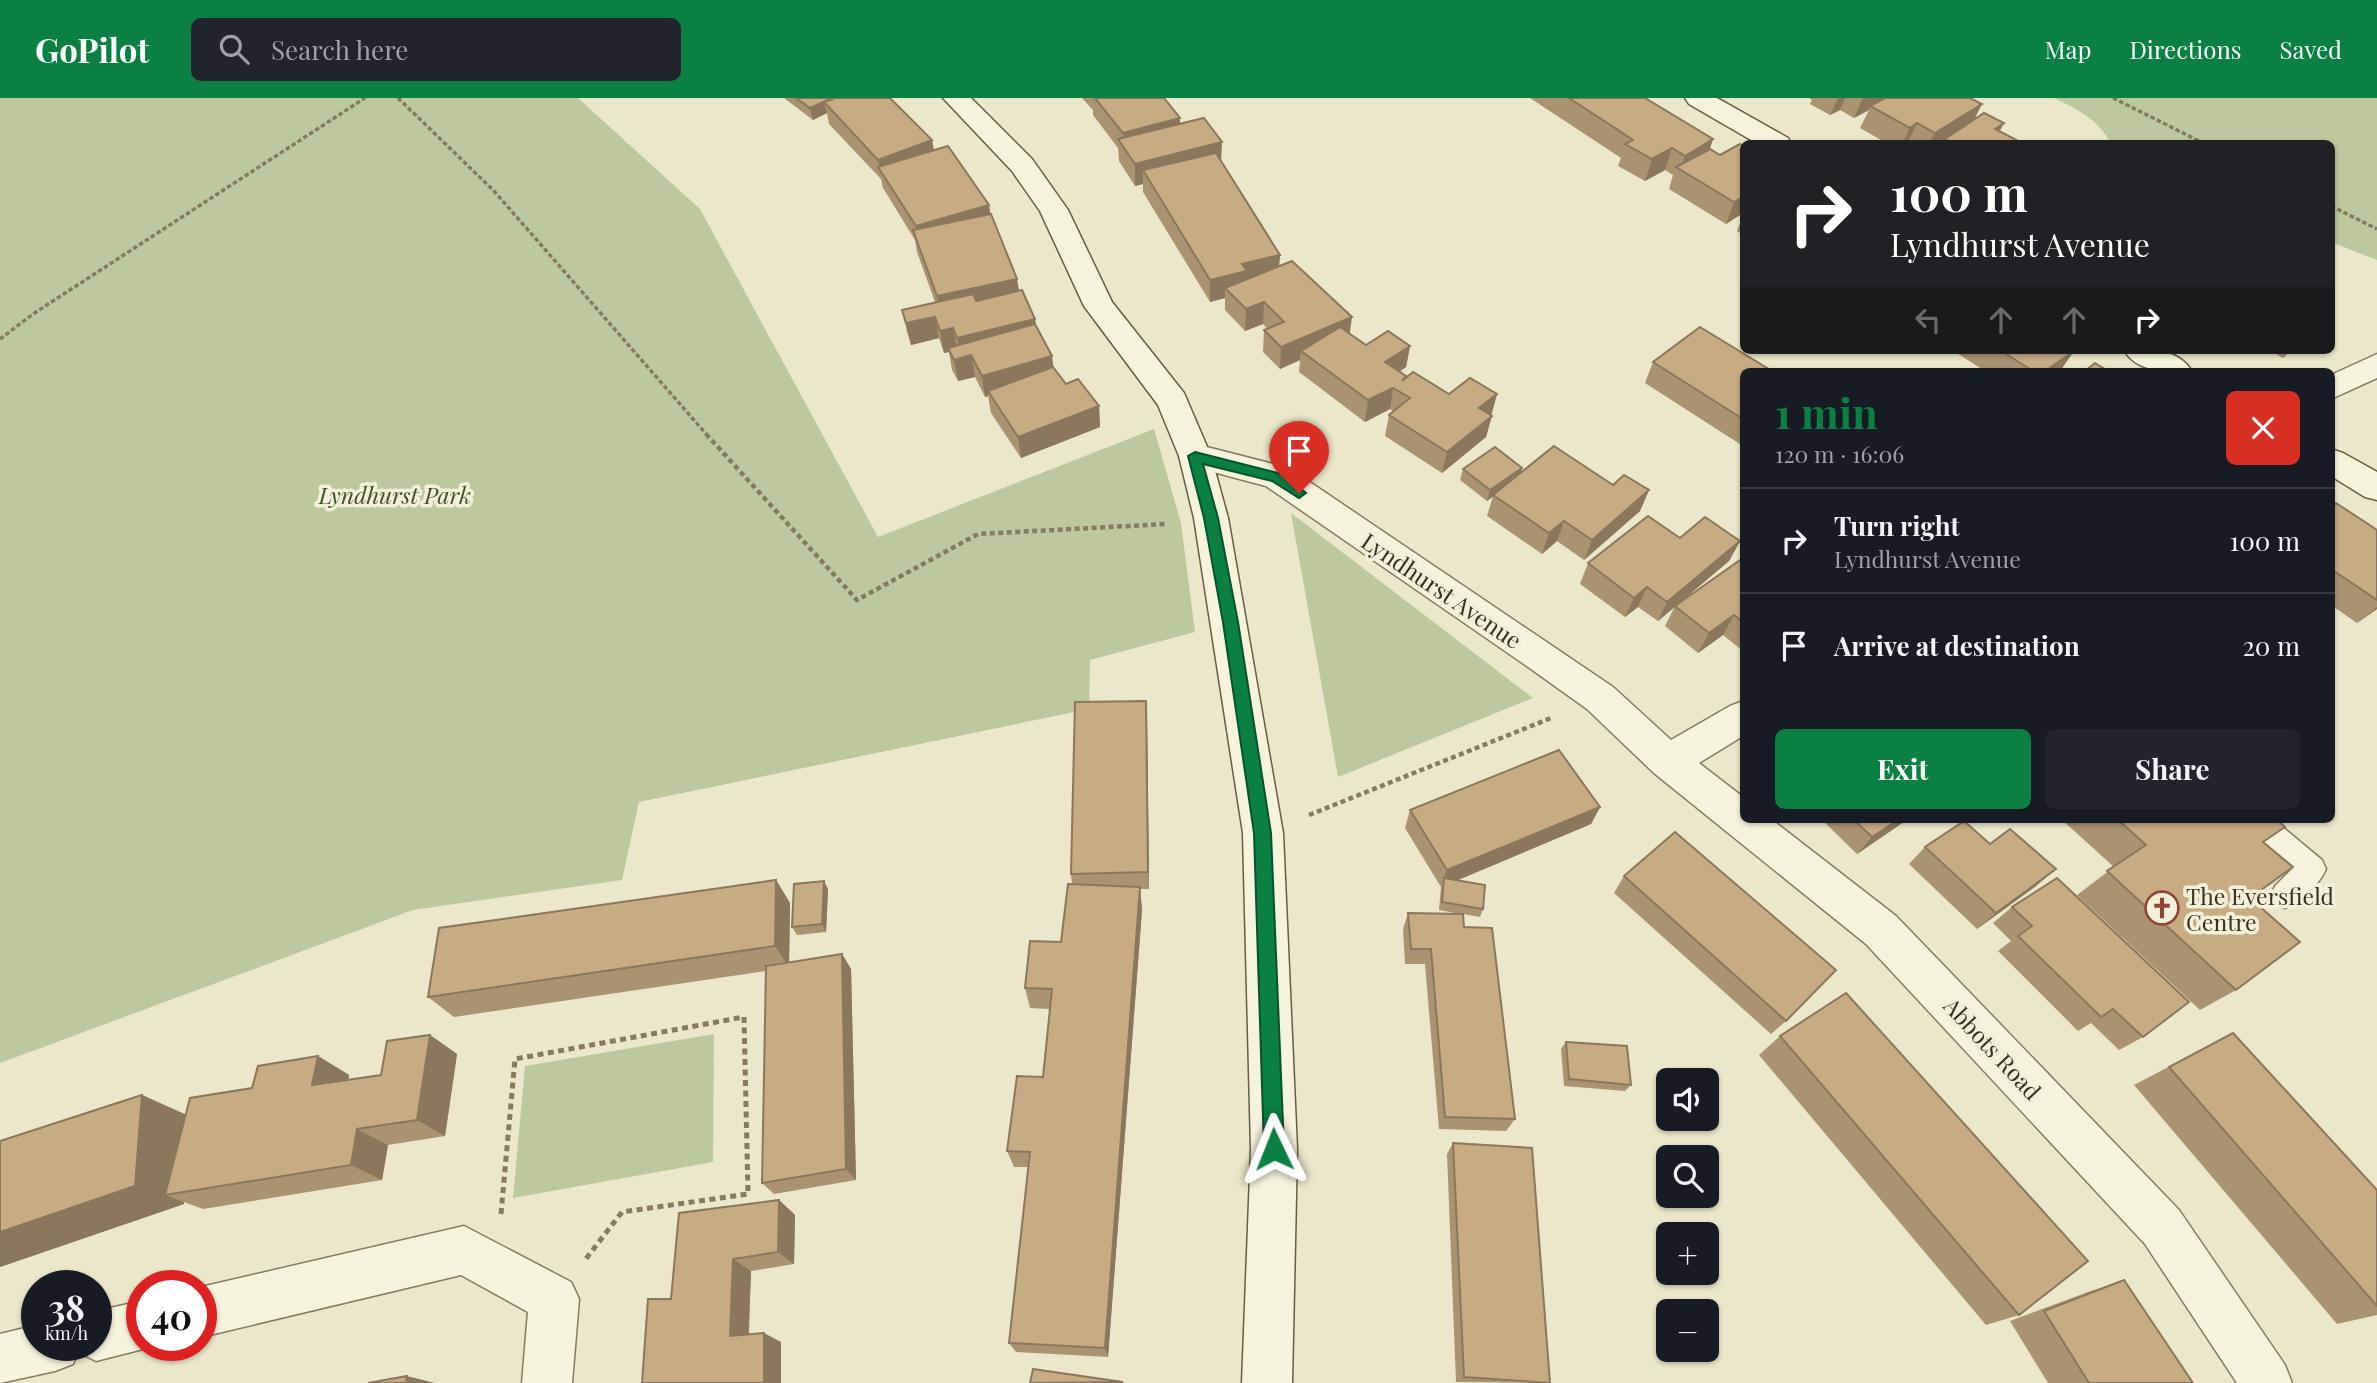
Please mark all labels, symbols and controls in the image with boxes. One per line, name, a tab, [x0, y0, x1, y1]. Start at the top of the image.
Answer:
search box	[191, 18, 681, 81]
text: GoPilot	[35, 27, 149, 71]
icon: search	[215, 30, 253, 68]
text: Search here	[271, 32, 408, 67]
text: Map	[2045, 33, 2091, 65]
text: Directions	[2129, 33, 2242, 65]
text: Saved	[2280, 33, 2342, 65]
text: 100 m	[1890, 159, 2028, 224]
icon: right	[1775, 168, 1866, 259]
text: Lyndhurst Avenue	[1890, 222, 2150, 265]
icon: left	[1909, 301, 1947, 339]
icon: ahead	[1982, 301, 2020, 339]
icon: ahead	[2055, 301, 2093, 339]
icon: right	[2128, 301, 2166, 339]
text: 1 min	[1775, 384, 1878, 440]
button: close	[2226, 391, 2300, 465]
pin	[1269, 421, 1329, 493]
icon: arrive	[1280, 432, 1318, 470]
text: 120 m · 16:06	[1775, 438, 1904, 469]
park label: Lyndhurst Park	[318, 479, 471, 510]
text: Turn right	[1834, 508, 1960, 543]
icon: right	[1775, 522, 1813, 560]
text: 100 m	[2230, 523, 2300, 558]
street label: Lyndhurst Avenue	[1356, 525, 1528, 655]
text: Lyndhurst Avenue	[1834, 543, 2021, 574]
icon: arrive	[1775, 627, 1813, 665]
text: Arrive at destination	[1834, 628, 2080, 663]
text: 20 m	[2242, 628, 2300, 663]
button: Exit	[1775, 729, 2031, 809]
button: Share	[2045, 729, 2300, 809]
place label: The Eversfield Centre	[2186, 880, 2334, 937]
church icon: The Eversfield Centre	[2143, 889, 2181, 927]
street label: Abbots Road	[1937, 989, 2048, 1106]
map controls	[1656, 1068, 1719, 1362]
button: sound	[1656, 1068, 1719, 1131]
position arrow	[1237, 1112, 1311, 1186]
button: search	[1656, 1145, 1719, 1208]
button: +	[1656, 1222, 1719, 1285]
speed limit sign: 40	[126, 1270, 217, 1361]
text: 38	[48, 1283, 85, 1330]
button: −	[1656, 1299, 1719, 1362]
text: km/h	[45, 1321, 88, 1345]

